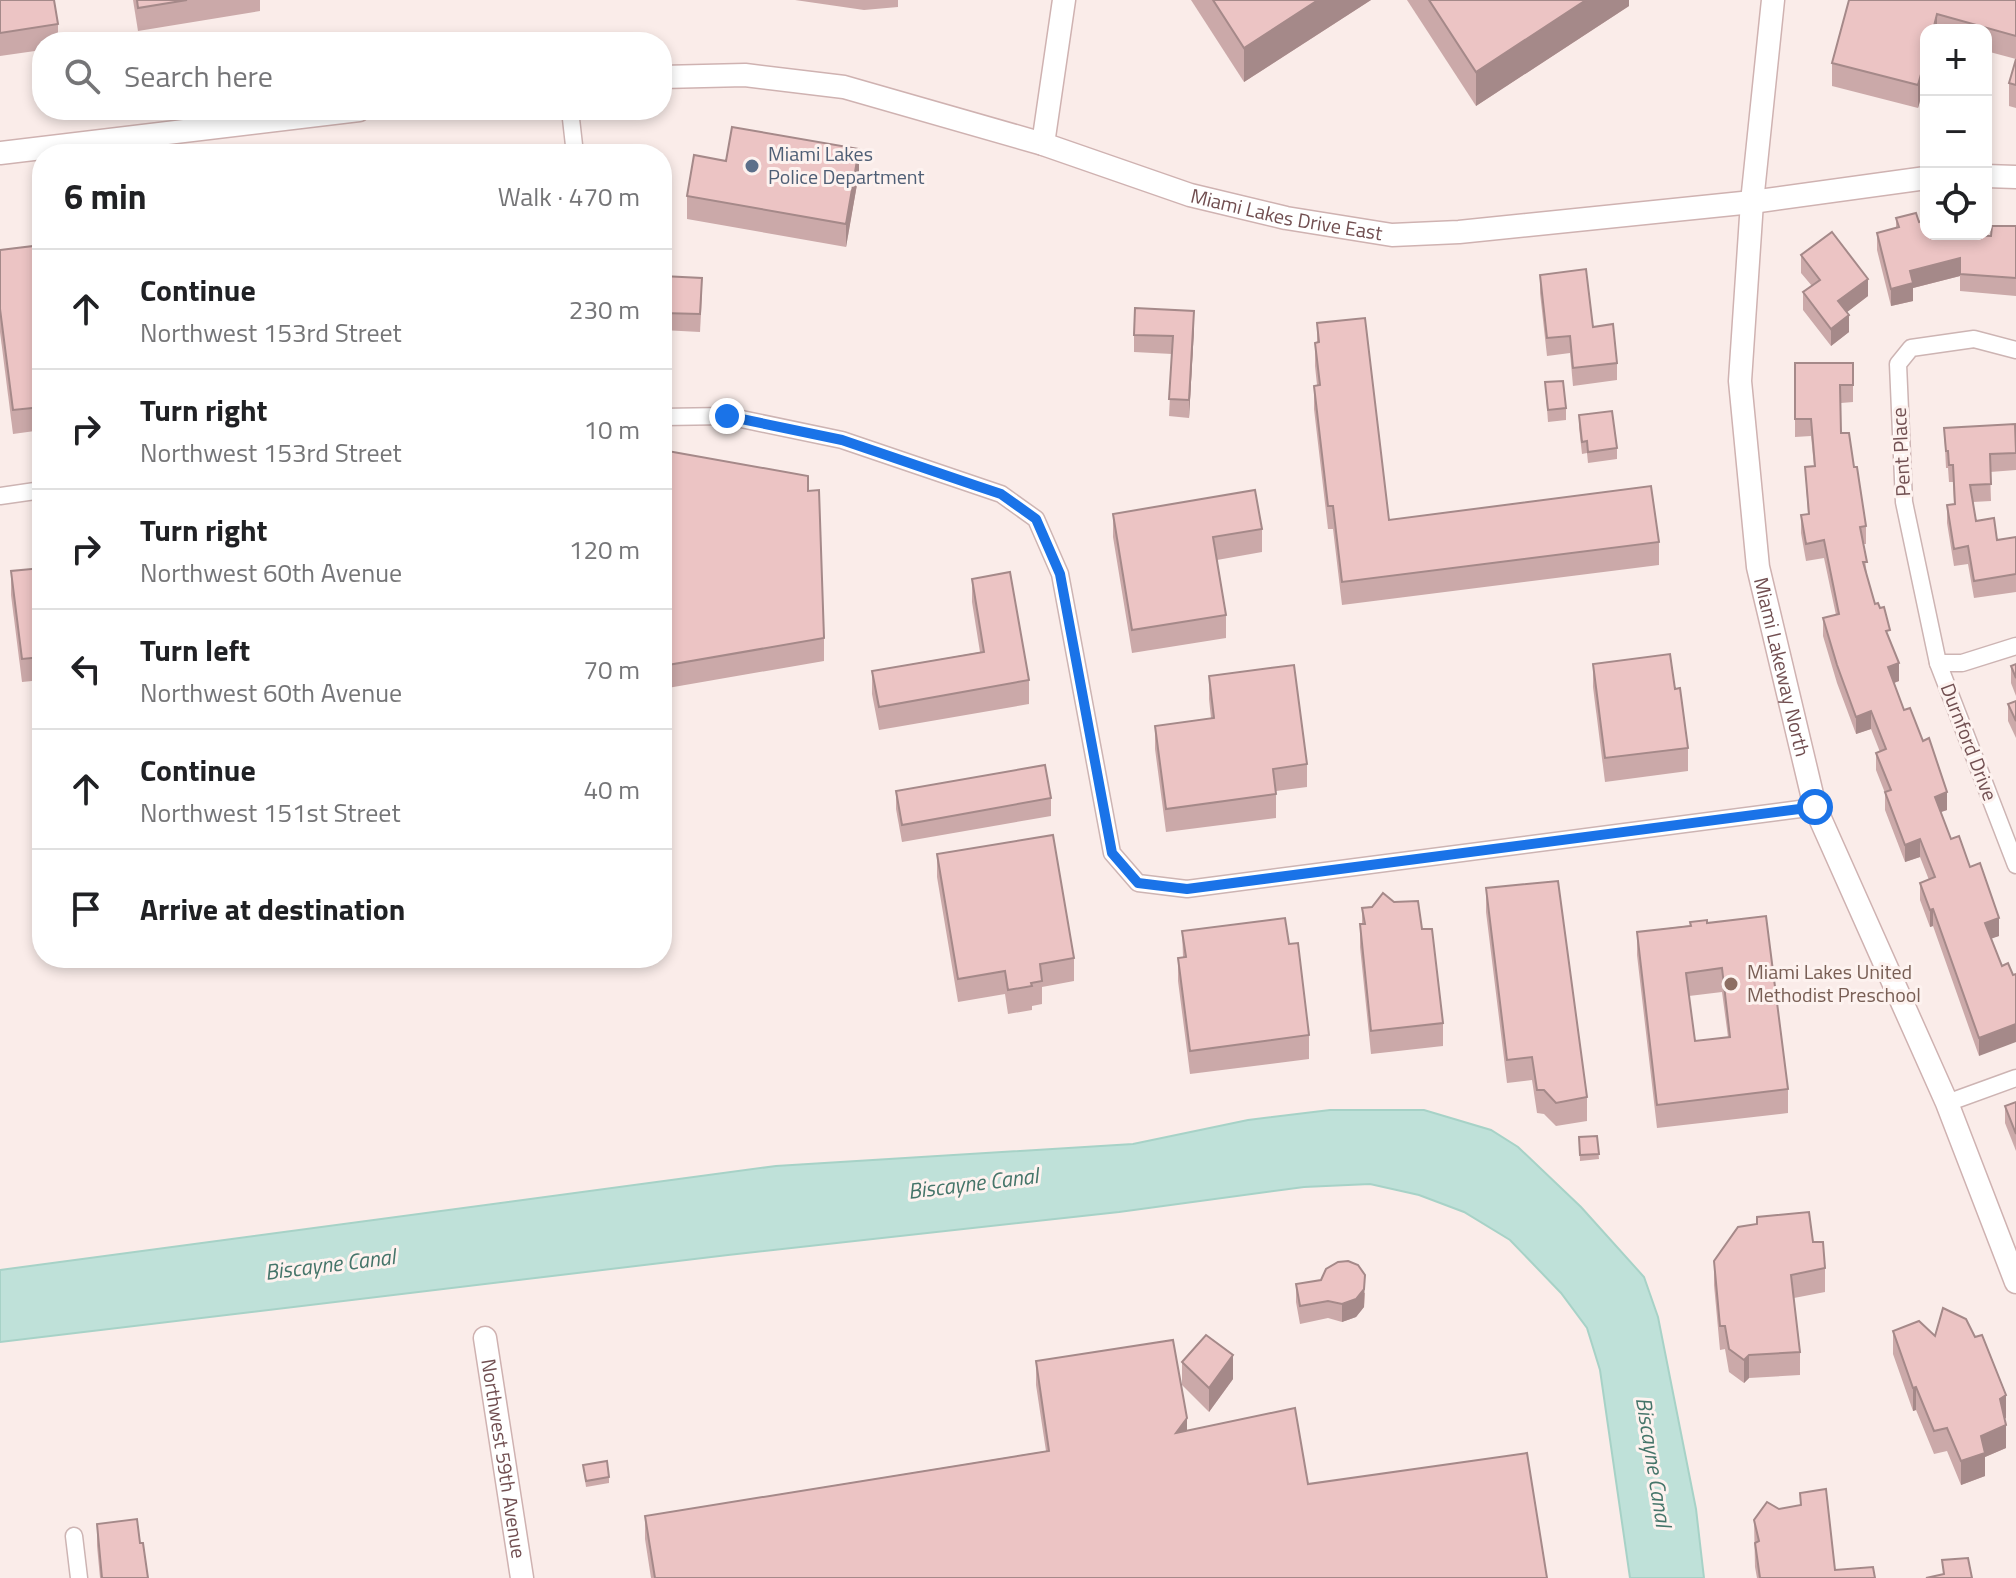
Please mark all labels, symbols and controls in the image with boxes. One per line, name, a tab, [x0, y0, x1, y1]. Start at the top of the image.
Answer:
map controls	[1920, 24, 1992, 240]
button: +	[1920, 24, 1992, 96]
search box	[32, 32, 672, 120]
text: Search here	[124, 53, 273, 99]
icon: search	[60, 54, 104, 98]
button: −	[1920, 96, 1992, 168]
place label: Miami Lakes Police Department	[768, 138, 924, 192]
marker: Miami Lakes Police Department	[743, 157, 761, 175]
button: locate	[1920, 168, 1992, 240]
text: 6 min	[64, 170, 147, 222]
text: Walk · 470 m	[498, 177, 640, 216]
street label: Miami Lakes Drive East	[1188, 180, 1385, 248]
text: Continue	[140, 267, 256, 313]
icon: ahead	[64, 287, 108, 331]
text: 230 m	[569, 290, 640, 329]
text: Northwest 153rd Street	[140, 313, 402, 352]
text: Turn right	[140, 387, 268, 433]
route end	[709, 398, 745, 434]
icon: right	[64, 407, 108, 451]
street label: Pent Place	[1883, 407, 1918, 497]
text: 10 m	[583, 410, 640, 449]
text: Northwest 153rd Street	[140, 433, 402, 472]
text: Turn right	[140, 507, 268, 553]
icon: right	[64, 527, 108, 571]
text: 120 m	[569, 530, 640, 569]
text: Northwest 60th Avenue	[140, 553, 402, 592]
street label: Miami Lakeway North	[1746, 574, 1818, 760]
text: Turn left	[140, 627, 250, 673]
icon: left	[64, 647, 108, 691]
text: 70 m	[583, 650, 640, 689]
text: Northwest 60th Avenue	[140, 673, 402, 712]
street label: Durnford Drive	[1933, 679, 2006, 805]
text: Continue	[140, 747, 256, 793]
icon: ahead	[64, 767, 108, 811]
text: 40 m	[583, 770, 640, 809]
route start	[1797, 789, 1833, 825]
text: Northwest 151st Street	[140, 793, 401, 832]
text: Arrive at destination	[140, 886, 405, 932]
icon: arrive	[64, 887, 108, 931]
place label: Miami Lakes United Methodist Preschool	[1747, 956, 1921, 1010]
marker: Miami Lakes United Methodist Preschool	[1722, 975, 1740, 993]
water label: Biscayne Canal	[906, 1158, 1042, 1208]
water label: Biscayne Canal	[263, 1239, 399, 1289]
street label: Northwest 59th Avenue	[473, 1356, 535, 1561]
water label: Biscayne Canal	[1627, 1395, 1681, 1532]

